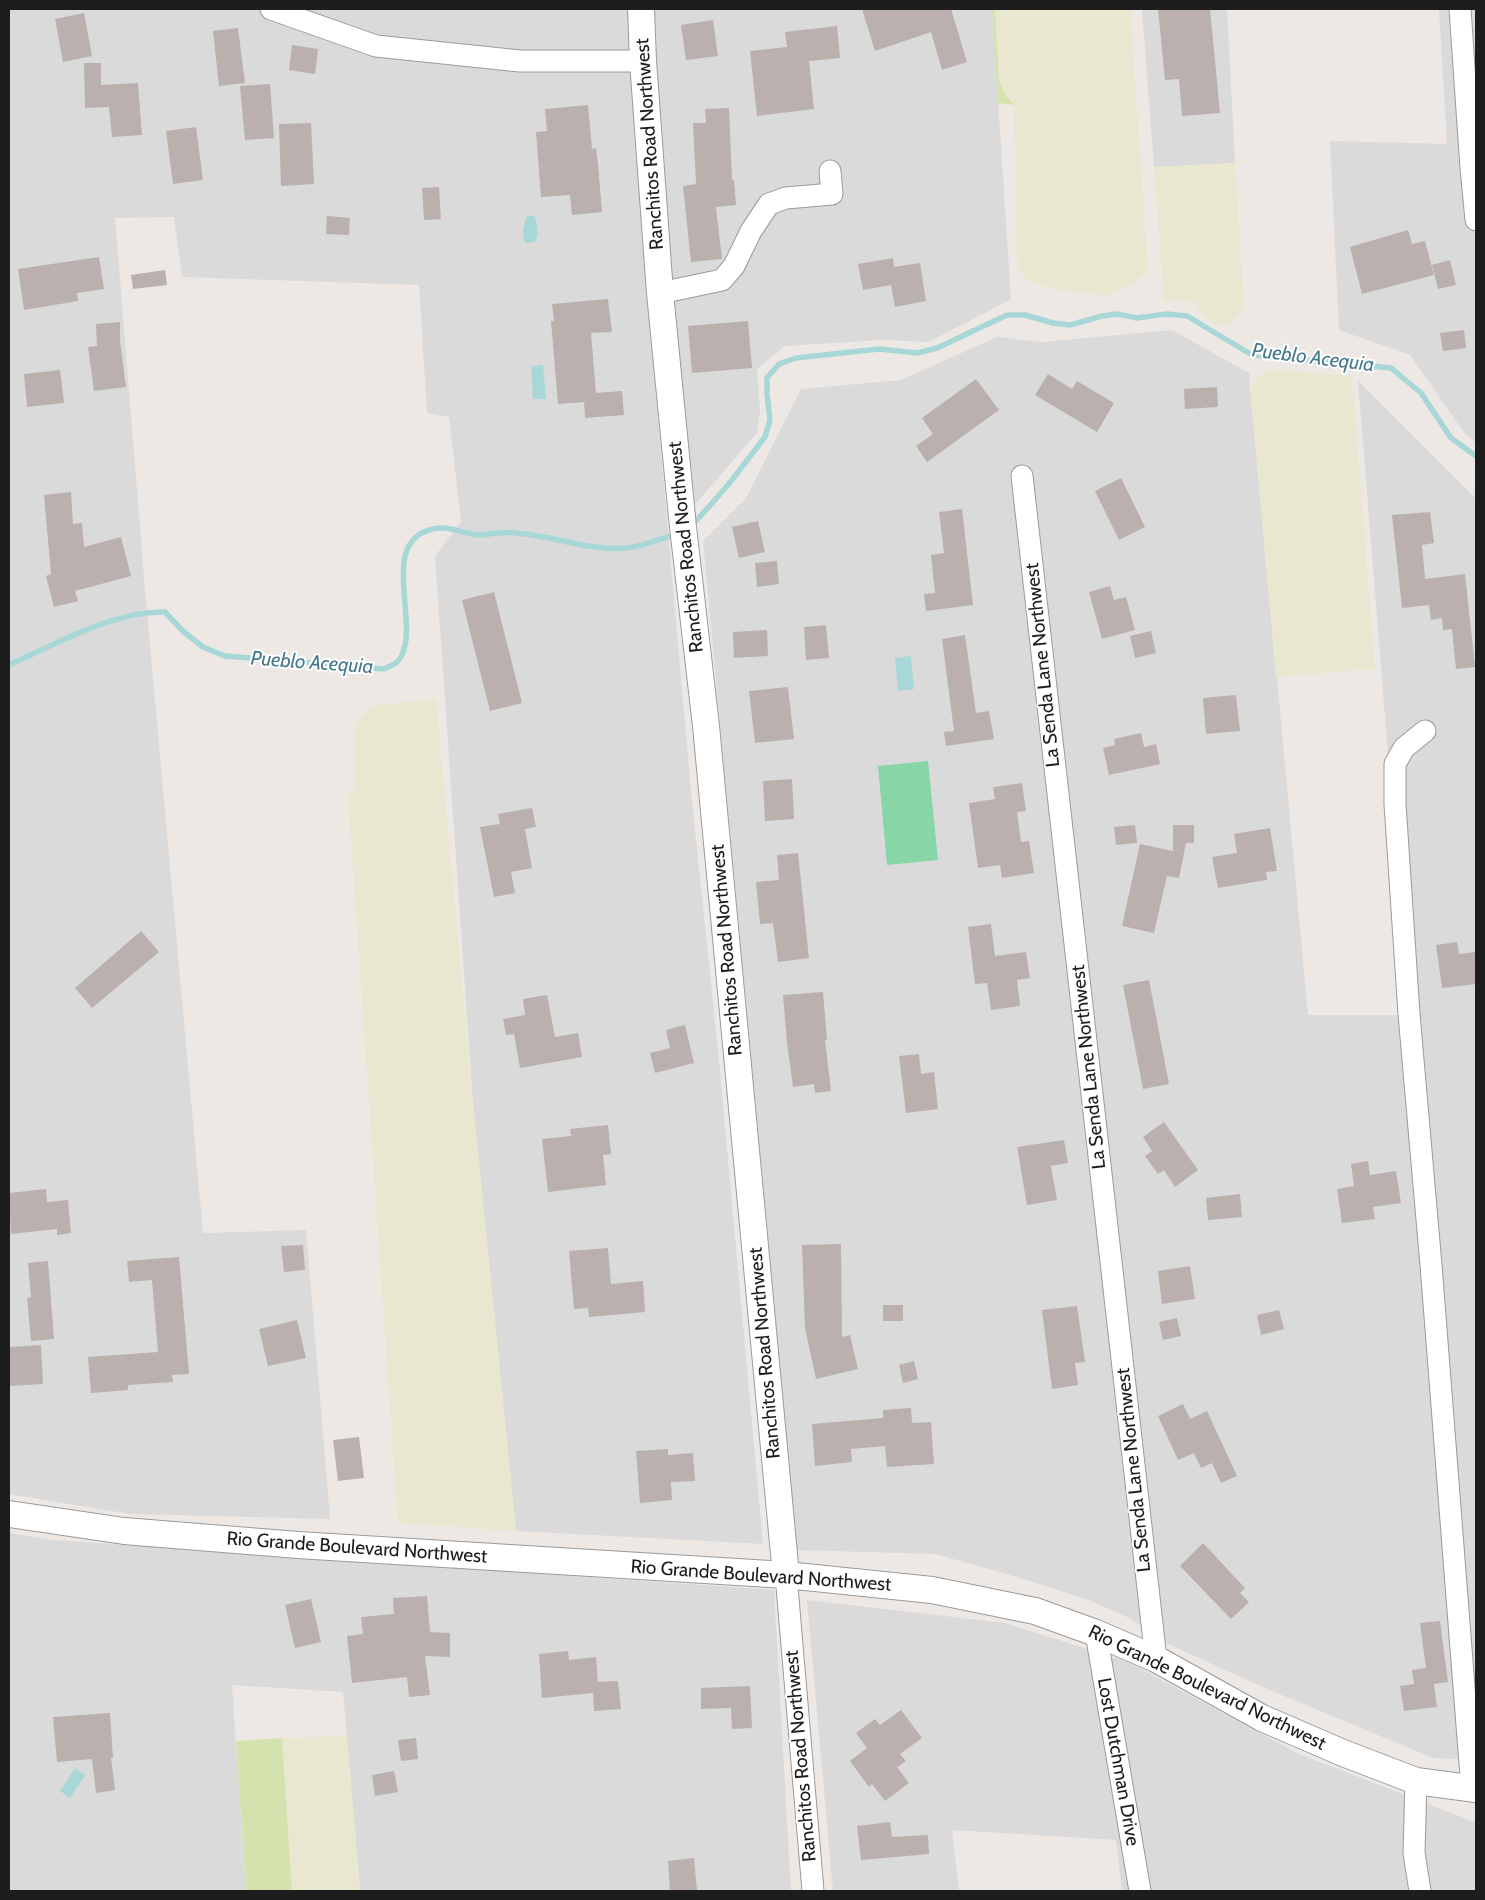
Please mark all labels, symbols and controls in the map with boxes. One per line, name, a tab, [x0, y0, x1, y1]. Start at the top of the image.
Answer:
street label: Ranchitos Road Northwest	[631, 37, 669, 251]
water label: Pueblo Acequia	[1250, 339, 1376, 377]
street label: Ranchitos Road Northwest	[664, 440, 708, 654]
street label: La Senda Lane Northwest	[1021, 562, 1065, 768]
water label: Pueblo Acequia	[250, 647, 374, 679]
street label: Ranchitos Road Northwest	[706, 843, 748, 1057]
street label: La Senda Lane Northwest	[1067, 964, 1111, 1170]
street label: Ranchitos Road Northwest	[744, 1246, 786, 1460]
street label: La Senda Lane Northwest	[1112, 1367, 1156, 1573]
street label: Rio Grande Boulevard Northwest	[226, 1528, 488, 1568]
street label: Rio Grande Boulevard Northwest	[630, 1556, 892, 1596]
street label: Rio Grande Boulevard Northwest	[1085, 1620, 1329, 1756]
street label: Ranchitos Road Northwest	[780, 1649, 822, 1863]
street label: Lost Dutchman Drive	[1092, 1676, 1144, 1848]

